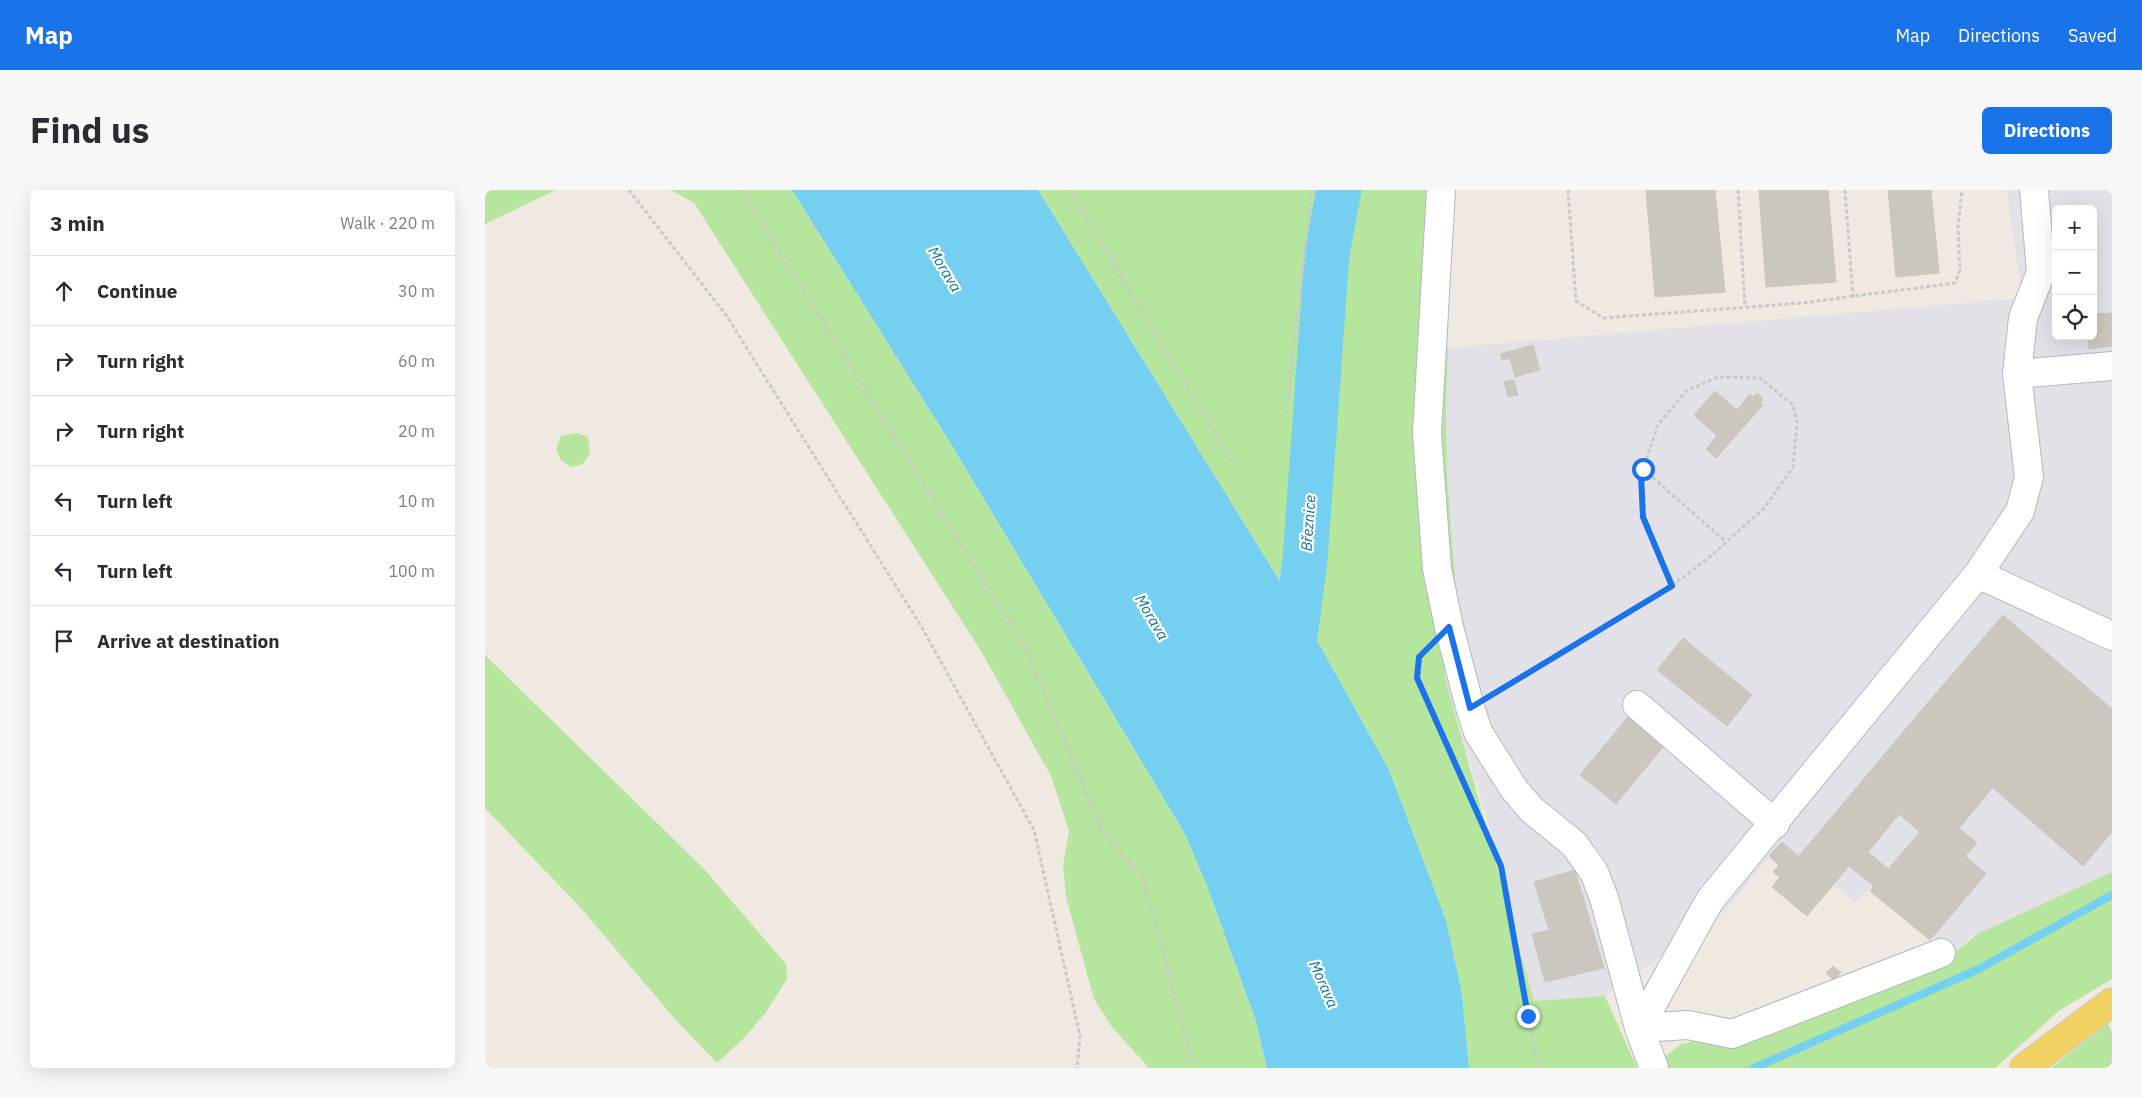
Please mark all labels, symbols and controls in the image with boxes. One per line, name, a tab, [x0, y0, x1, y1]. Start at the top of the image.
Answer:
text: Map	[25, 19, 73, 51]
text: Map	[1895, 24, 1930, 47]
text: Directions	[1958, 24, 2040, 47]
text: Saved	[2068, 24, 2117, 47]
text: Find us	[30, 107, 149, 153]
button: Directions	[1982, 107, 2112, 154]
map controls	[2052, 205, 2097, 340]
button: +	[2052, 205, 2097, 250]
text: 3 min	[50, 209, 105, 237]
text: Walk · 220 m	[340, 213, 435, 233]
water label: Morava	[924, 243, 966, 295]
button: −	[2052, 250, 2097, 295]
icon: ahead	[50, 277, 78, 305]
text: Continue	[97, 279, 177, 303]
text: 30 m	[398, 281, 435, 301]
button: locate	[2052, 295, 2097, 340]
icon: right	[50, 347, 78, 375]
text: Turn right	[97, 349, 184, 373]
text: 60 m	[398, 351, 435, 371]
icon: right	[50, 417, 78, 445]
text: Turn right	[97, 419, 184, 443]
text: 20 m	[398, 421, 435, 441]
route start	[1632, 458, 1655, 481]
icon: left	[50, 487, 78, 515]
text: Turn left	[97, 489, 173, 513]
text: 10 m	[398, 491, 435, 511]
water label: Březnice	[1297, 494, 1319, 552]
icon: left	[50, 557, 78, 585]
text: Turn left	[97, 559, 173, 583]
text: 100 m	[388, 561, 435, 581]
water label: Morava	[1131, 591, 1173, 643]
icon: arrive	[50, 627, 78, 655]
text: Arrive at destination	[97, 629, 280, 653]
water label: Morava	[1305, 957, 1343, 1011]
route end	[1517, 1005, 1540, 1028]

